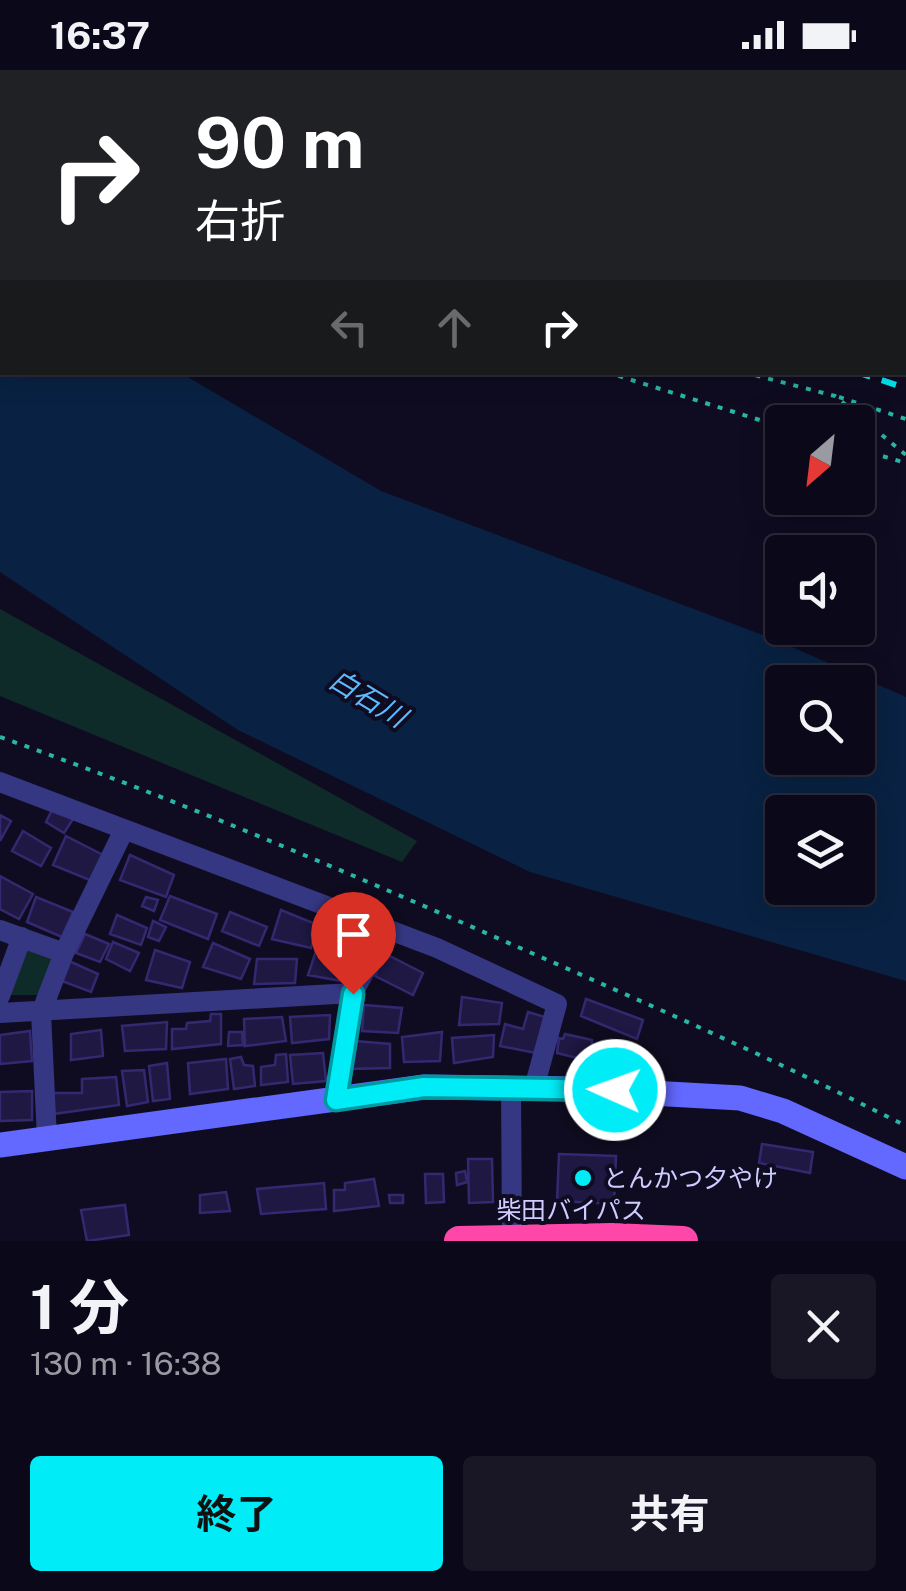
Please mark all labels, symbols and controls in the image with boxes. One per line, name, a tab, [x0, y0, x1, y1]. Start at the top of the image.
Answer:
text: 16:37	[50, 13, 150, 58]
text: 90 m	[195, 101, 365, 184]
icon: right	[30, 110, 160, 240]
text: 右折	[195, 194, 285, 247]
icon: left	[322, 300, 377, 355]
icon: ahead	[427, 300, 482, 355]
icon: right	[532, 300, 587, 355]
north arrow	[765, 405, 875, 515]
map controls	[765, 405, 875, 905]
button: sound	[765, 535, 875, 645]
water label: 白石川	[324, 662, 415, 735]
button: search	[765, 665, 875, 775]
button: layers	[765, 795, 875, 905]
pin	[311, 892, 396, 995]
icon: arrive	[326, 907, 381, 962]
position arrow	[563, 1038, 667, 1142]
place label: とんかつ夕やけ	[603, 1163, 778, 1193]
marker: とんかつ夕やけ	[572, 1167, 594, 1189]
street label: 柴田バイパス	[496, 1195, 646, 1225]
text: 1 分	[30, 1272, 129, 1343]
button: close	[771, 1274, 876, 1379]
text: 130 m · 16:38	[30, 1345, 222, 1382]
button: 終了	[30, 1456, 443, 1571]
button: 共有	[463, 1456, 876, 1571]

